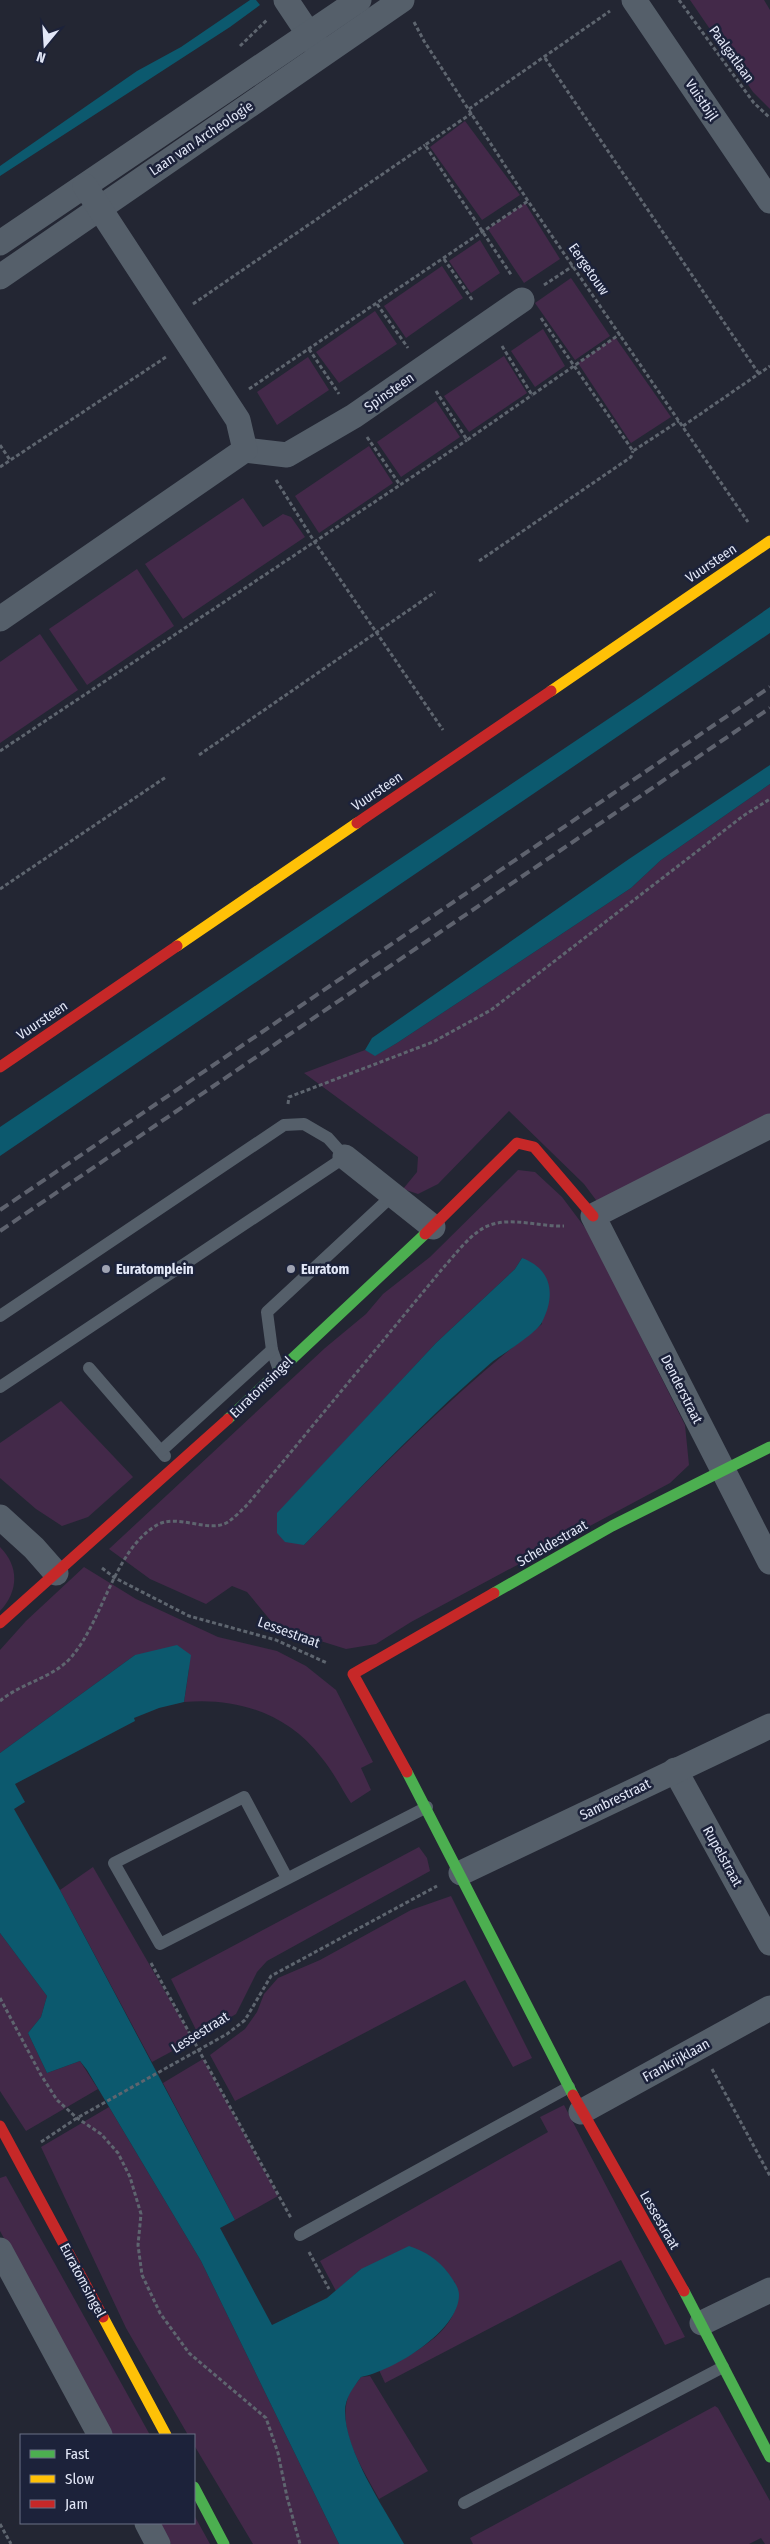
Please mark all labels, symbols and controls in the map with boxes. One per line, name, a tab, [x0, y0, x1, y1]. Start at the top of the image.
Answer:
north arrow	[20, 20, 70, 70]
street label: Paalgatlaan	[705, 23, 758, 86]
text: N	[35, 48, 48, 66]
street label: Vuistbijl	[682, 76, 722, 125]
street label: Laan van Archeologie	[146, 97, 256, 179]
street label: Eergetouw	[565, 240, 613, 298]
street label: Spinsteen	[361, 369, 417, 416]
street label: Vuursteen	[683, 540, 740, 587]
street label: Vuursteen	[349, 768, 406, 815]
street label: Vuursteen	[14, 997, 71, 1044]
place label: Euratomplein	[116, 1261, 194, 1278]
place label: Euratom	[301, 1261, 350, 1278]
marker: Euratomplein	[100, 1263, 112, 1275]
marker: Euratom	[285, 1263, 297, 1275]
street label: Denderstraat	[657, 1352, 706, 1427]
street label: Euratomsingel	[226, 1353, 297, 1422]
street label: Scheldestraat	[514, 1516, 591, 1570]
street label: Lessestraat	[255, 1613, 323, 1652]
street label: Sambrestraat	[577, 1775, 654, 1824]
street label: Rupelstraat	[699, 1823, 746, 1890]
street label: Lessestraat	[168, 2008, 233, 2057]
street label: Frankrijklaan	[640, 2035, 713, 2086]
street label: Lessestraat	[636, 2188, 683, 2253]
street label: Euratomsingel	[56, 2240, 109, 2320]
legend	[20, 2434, 195, 2524]
text: Fast	[65, 2445, 89, 2463]
text: Slow	[65, 2470, 94, 2488]
text: Jam	[65, 2495, 88, 2513]

